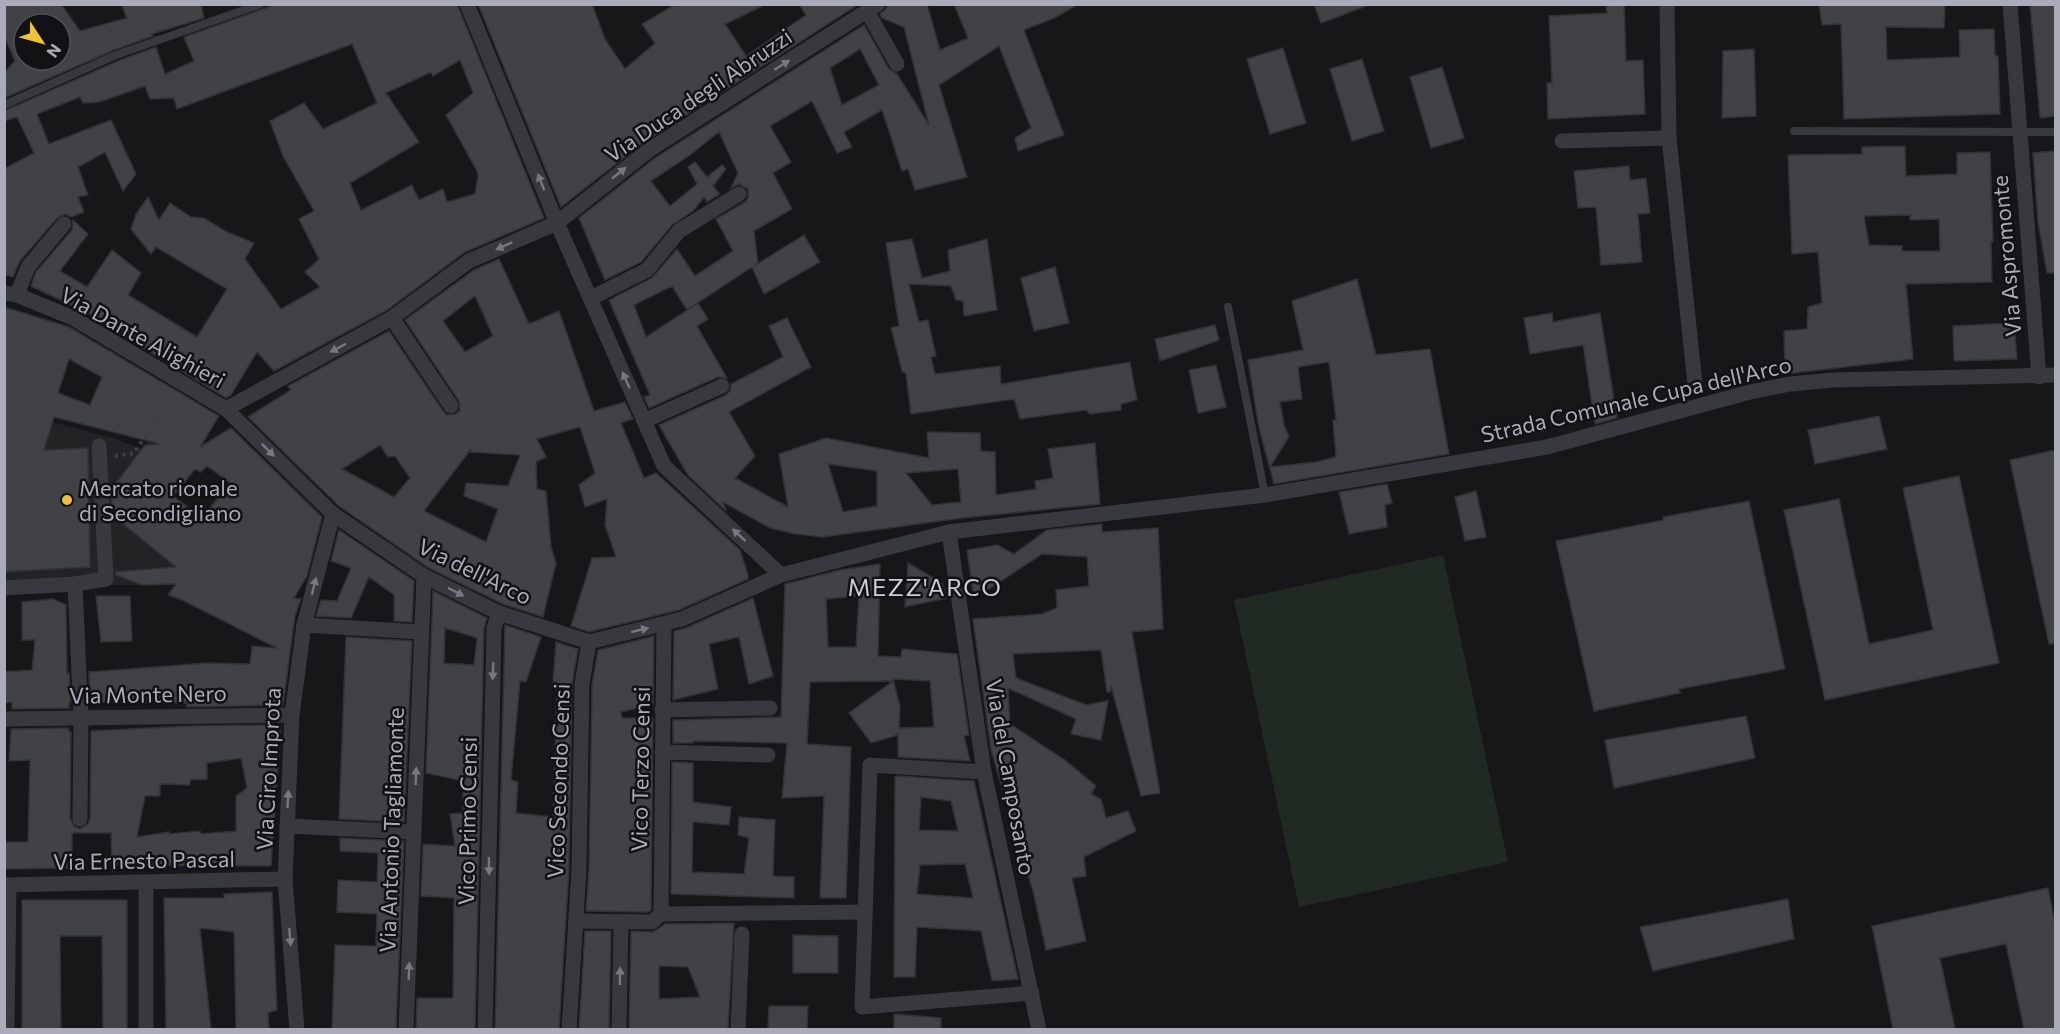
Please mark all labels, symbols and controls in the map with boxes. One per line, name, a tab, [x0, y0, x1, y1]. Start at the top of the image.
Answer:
north arrow	[12, 12, 72, 72]
street label: Via Duca degli Abruzzi	[599, 22, 797, 168]
text: N	[43, 41, 66, 62]
one-way arrow	[774, 60, 790, 71]
one-way arrow	[612, 168, 627, 180]
one-way arrow	[536, 173, 545, 191]
street label: Via Aspromonte	[1986, 174, 2026, 338]
one-way arrow	[494, 241, 512, 251]
street label: Via Dante Alighieri	[56, 281, 230, 393]
one-way arrow	[330, 343, 347, 353]
street label: Strada Comunale Cupa dell'Arco	[1478, 350, 1794, 448]
one-way arrow	[622, 372, 631, 389]
one-way arrow	[260, 443, 275, 457]
place label: Mercato rionale di Secondigliano	[79, 474, 242, 526]
marker: Mercato rionale di Secondigliano	[60, 493, 74, 507]
one-way arrow	[732, 528, 746, 542]
street label: Via dell'Arco	[414, 532, 536, 610]
district label: MEZZ'ARCO	[848, 572, 1002, 601]
one-way arrow	[310, 577, 320, 595]
one-way arrow	[447, 587, 464, 596]
one-way arrow	[631, 624, 649, 634]
one-way arrow	[488, 661, 498, 680]
street label: Via del Camposanto	[980, 677, 1042, 877]
street label: Via Monte Nero	[69, 679, 227, 709]
street label: Vico Secondo Censi	[541, 683, 575, 879]
street label: Vico Terzo Censi	[625, 686, 655, 852]
street label: Via Ciro Improta	[250, 687, 286, 851]
street label: Via Antonio Tagliamonte	[373, 707, 409, 953]
street label: Vico Primo Censi	[452, 736, 482, 906]
one-way arrow	[411, 767, 420, 786]
one-way arrow	[284, 790, 293, 809]
street label: Via Ernesto Pascal	[53, 845, 235, 875]
one-way arrow	[484, 856, 494, 875]
one-way arrow	[285, 928, 295, 947]
one-way arrow	[404, 962, 413, 981]
one-way arrow	[616, 966, 625, 985]

